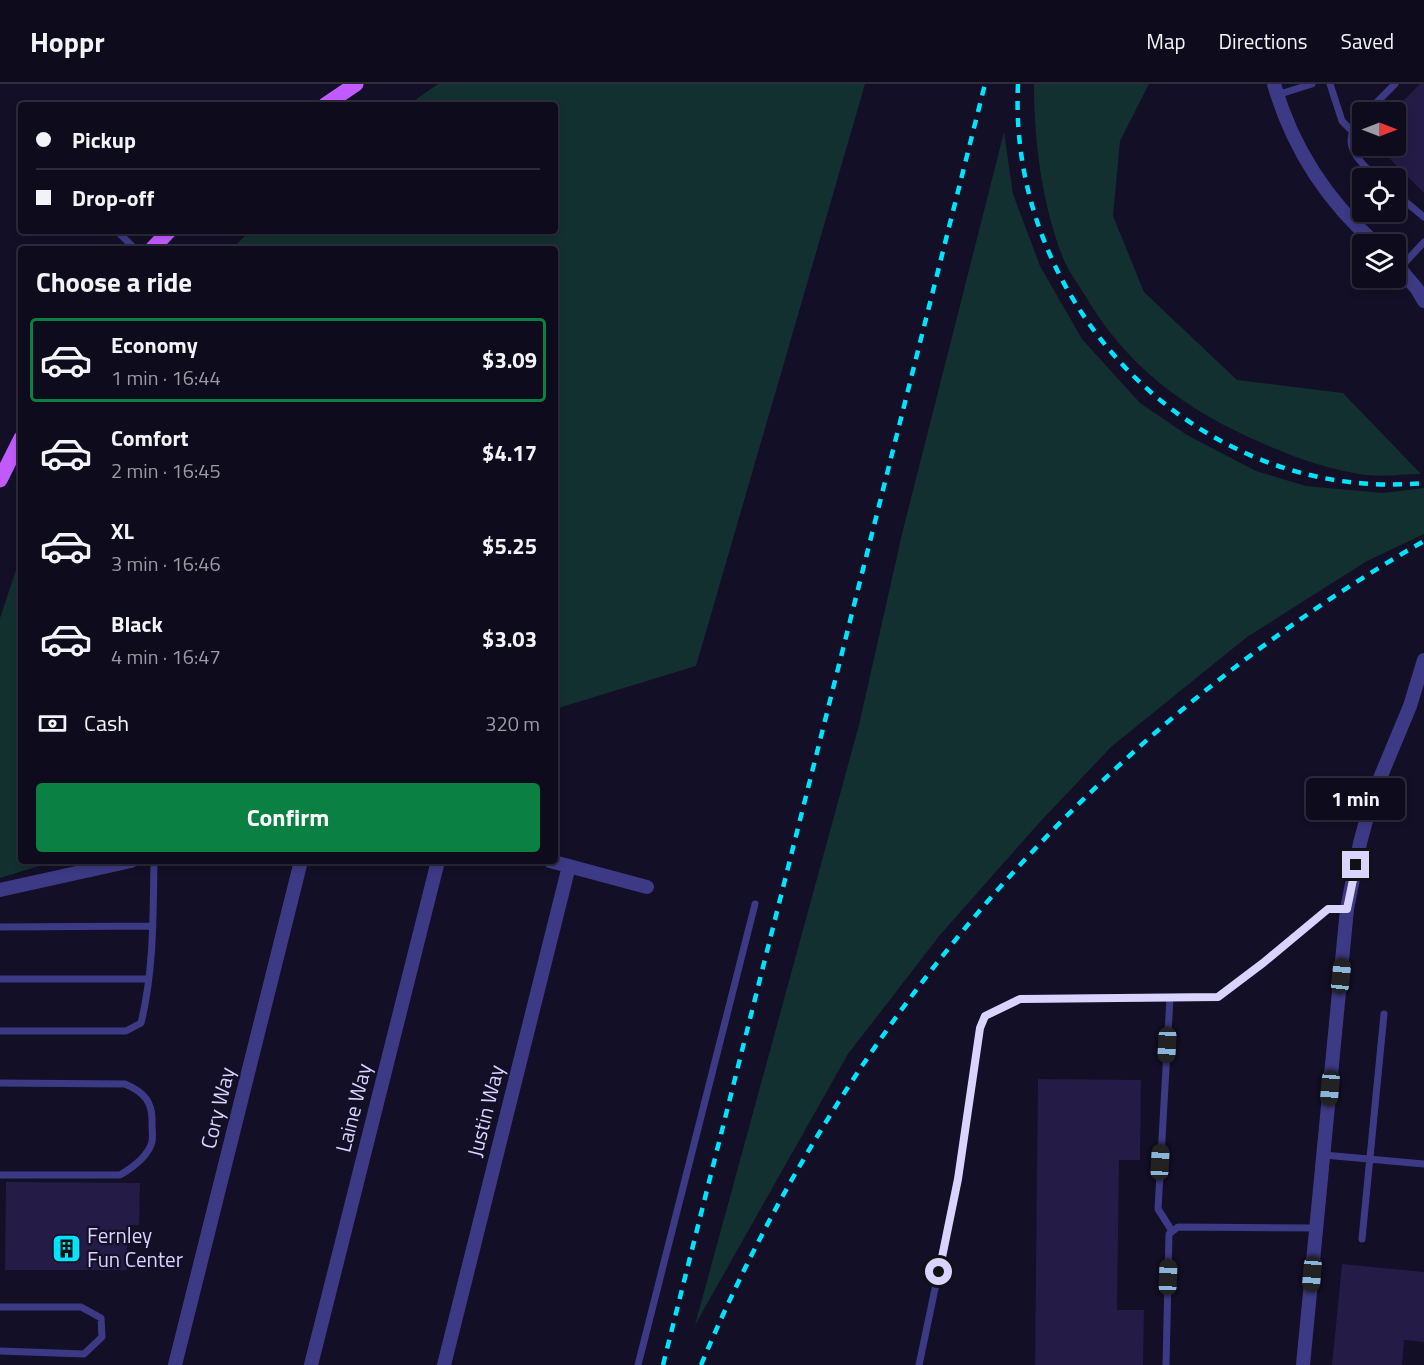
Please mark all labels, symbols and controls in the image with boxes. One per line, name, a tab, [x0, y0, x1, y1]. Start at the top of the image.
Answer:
text: Hoppr	[30, 20, 105, 63]
text: Map	[1146, 25, 1186, 57]
text: Directions	[1219, 25, 1308, 57]
text: Saved	[1341, 25, 1394, 57]
north arrow	[1352, 102, 1406, 156]
map controls	[1352, 102, 1406, 288]
text: Pickup	[72, 123, 136, 157]
button: locate	[1352, 168, 1406, 222]
text: Drop-off	[72, 181, 154, 215]
button: layers	[1352, 234, 1406, 288]
text: Choose a ride	[36, 261, 192, 302]
text: Economy	[111, 328, 198, 362]
icon: car	[39, 333, 93, 387]
text: $3.09	[482, 343, 537, 377]
text: 1 min · 16:44	[111, 362, 221, 393]
text: Comfort	[111, 421, 189, 455]
icon: car	[39, 426, 93, 480]
text: $4.17	[482, 436, 537, 470]
text: 2 min · 16:45	[111, 455, 221, 486]
text: XL	[111, 514, 134, 548]
icon: car	[39, 519, 93, 573]
text: $5.25	[482, 529, 537, 563]
text: 3 min · 16:46	[111, 548, 221, 579]
text: Black	[111, 607, 163, 641]
icon: car	[39, 612, 93, 666]
text: $3.03	[482, 622, 537, 656]
text: 4 min · 16:47	[111, 641, 221, 672]
text: Cash	[84, 706, 129, 740]
icon: cash	[36, 707, 69, 740]
text: 320 m	[485, 708, 540, 739]
callout: 1 min	[1306, 778, 1406, 820]
button: Confirm	[36, 783, 540, 852]
text: 1 min	[1331, 783, 1380, 814]
route end	[1342, 851, 1369, 878]
car	[1330, 957, 1352, 995]
car	[1157, 1027, 1177, 1063]
street label: Laine Way	[327, 1060, 380, 1156]
street label: Justin Way	[458, 1061, 512, 1160]
street label: Cory Way	[191, 1064, 243, 1152]
car	[1319, 1069, 1341, 1107]
car	[1150, 1144, 1170, 1180]
place label: Fernley Fun Center	[87, 1219, 183, 1275]
building icon: Fernley Fun Center	[50, 1232, 82, 1264]
car	[1301, 1255, 1323, 1293]
route start	[925, 1258, 952, 1285]
car	[1158, 1259, 1178, 1295]

